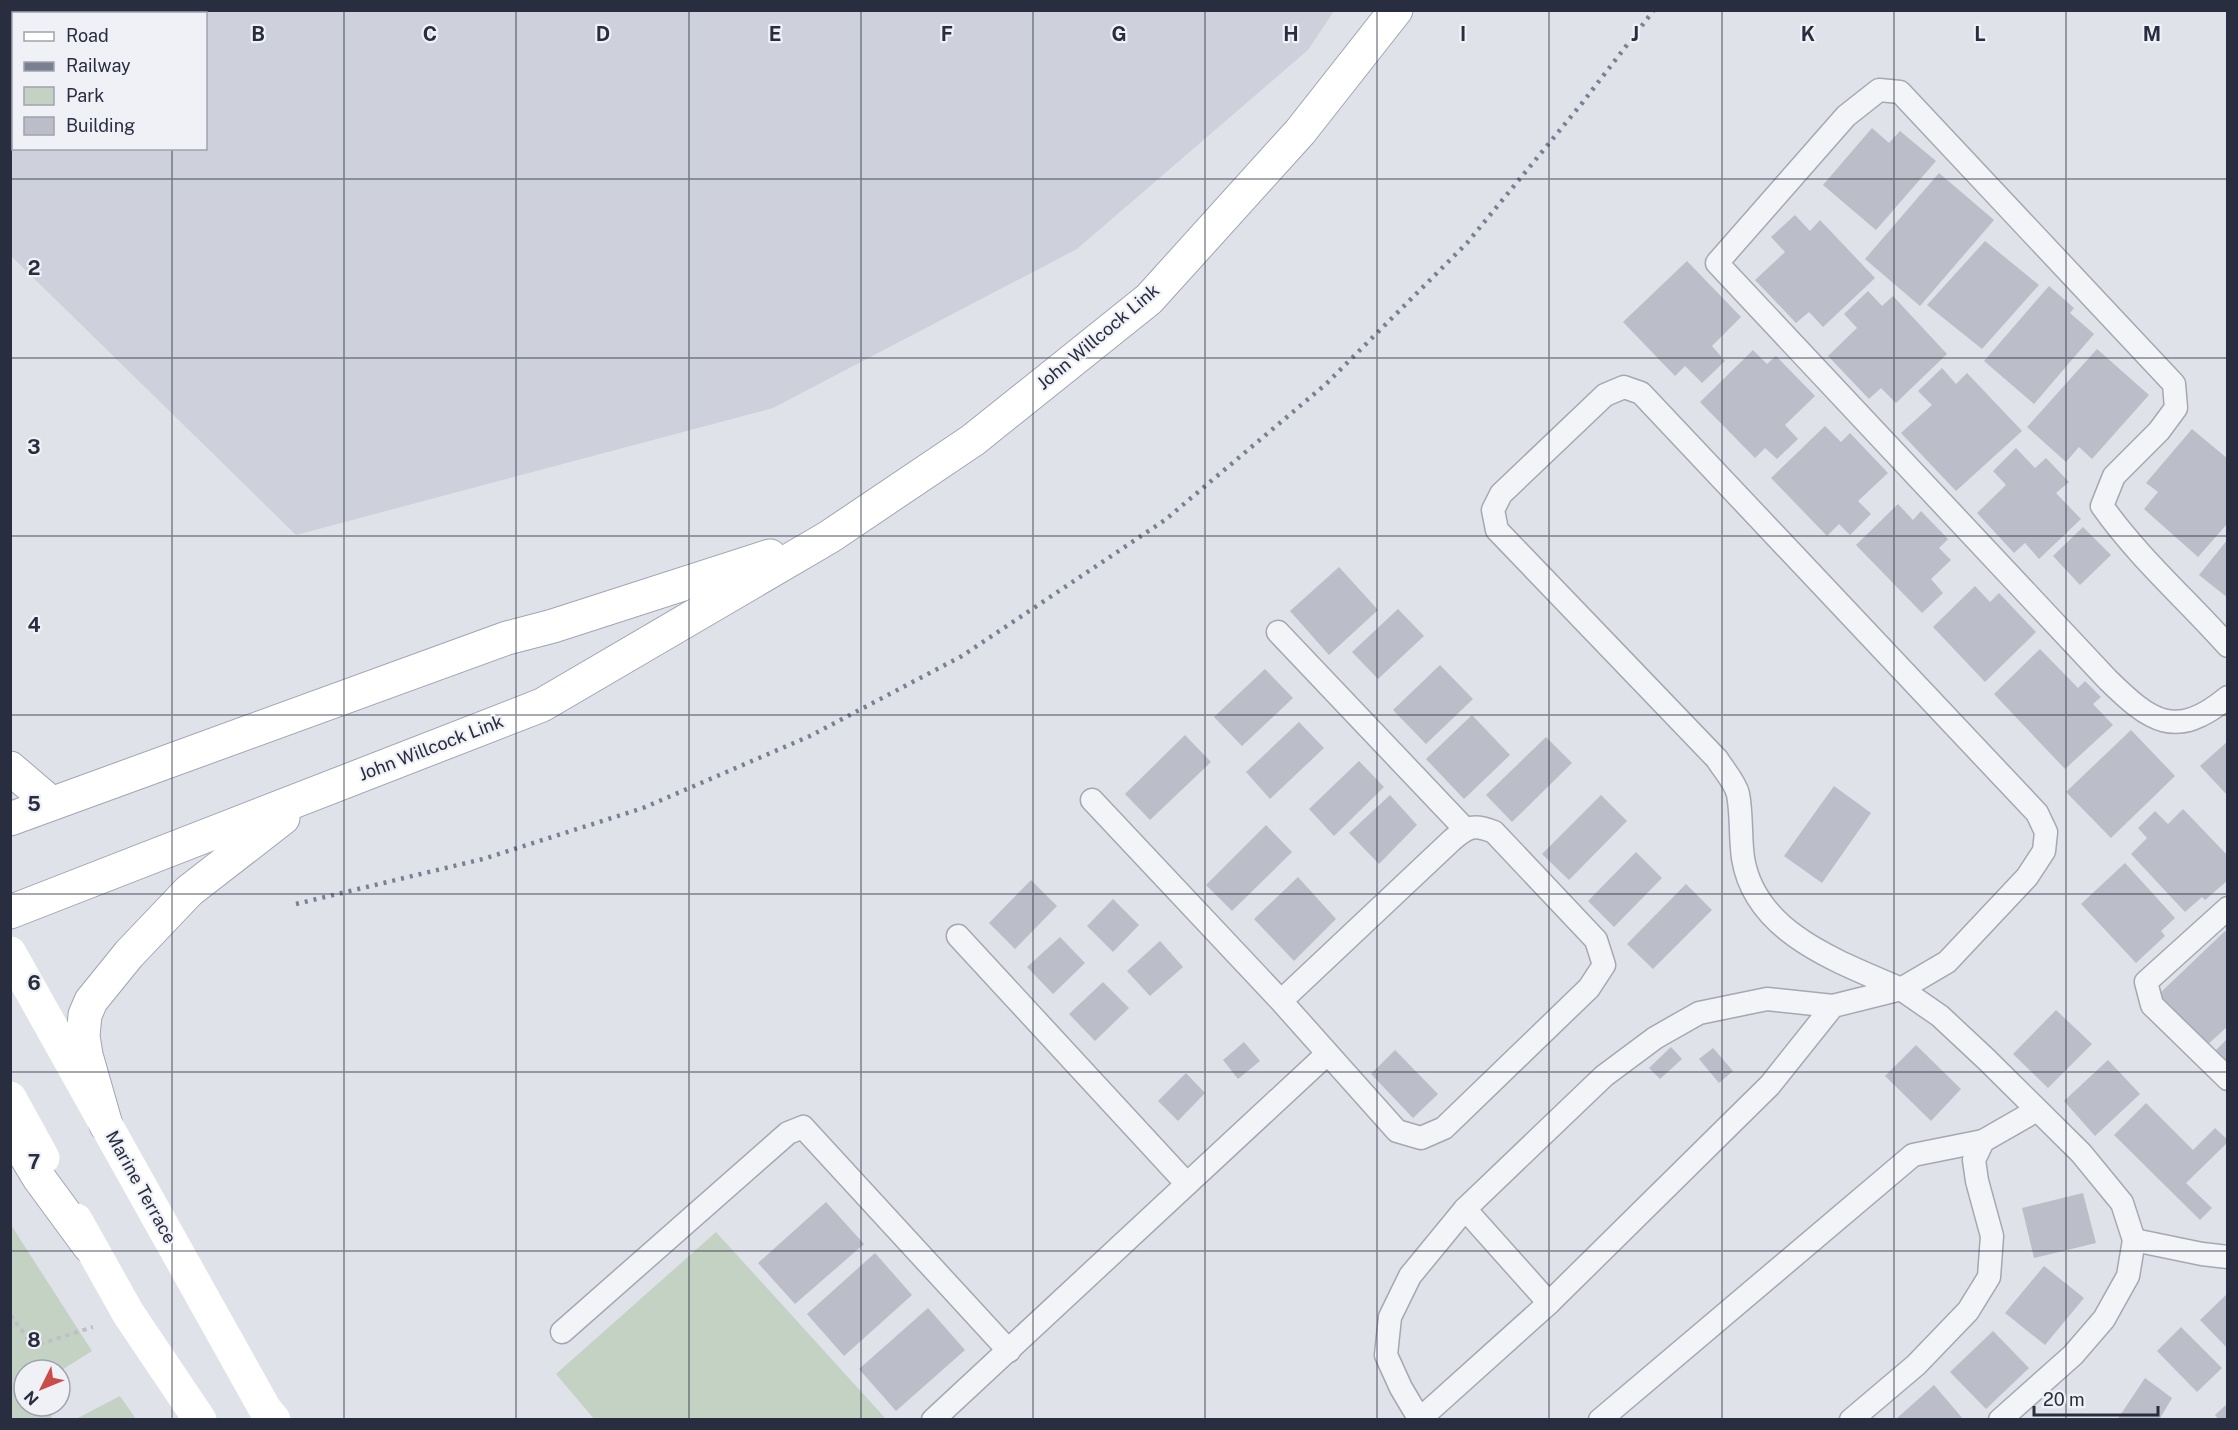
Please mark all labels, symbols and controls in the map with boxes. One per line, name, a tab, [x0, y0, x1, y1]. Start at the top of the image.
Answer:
legend	[12, 12, 207, 150]
text: B	[251, 22, 265, 46]
text: C	[423, 22, 437, 46]
text: D	[596, 22, 610, 46]
text: E	[769, 22, 781, 46]
text: F	[941, 22, 953, 46]
text: G	[1111, 22, 1127, 46]
text: H	[1283, 22, 1299, 46]
text: I	[1460, 22, 1466, 46]
text: J	[1631, 22, 1639, 46]
text: K	[1801, 22, 1815, 46]
text: L	[1974, 22, 1986, 46]
text: M	[2143, 22, 2161, 46]
text: Road	[66, 25, 109, 46]
text: Railway	[66, 55, 131, 76]
text: Park	[66, 85, 104, 106]
text: Building	[66, 115, 135, 136]
text: 2	[28, 256, 40, 280]
street label: John Willcock Link	[1032, 279, 1163, 394]
text: 3	[27, 435, 41, 459]
text: 4	[27, 613, 41, 637]
street label: John Willcock Link	[355, 710, 506, 785]
text: 5	[27, 792, 41, 816]
text: 6	[27, 971, 41, 995]
street label: Marine Terrace	[102, 1127, 181, 1247]
text: 7	[28, 1150, 40, 1174]
text: 8	[27, 1328, 41, 1352]
north arrow	[12, 1358, 72, 1418]
scale bar	[2034, 1379, 2158, 1417]
text: N	[20, 1387, 43, 1409]
text: 20 m	[2043, 1389, 2085, 1410]

